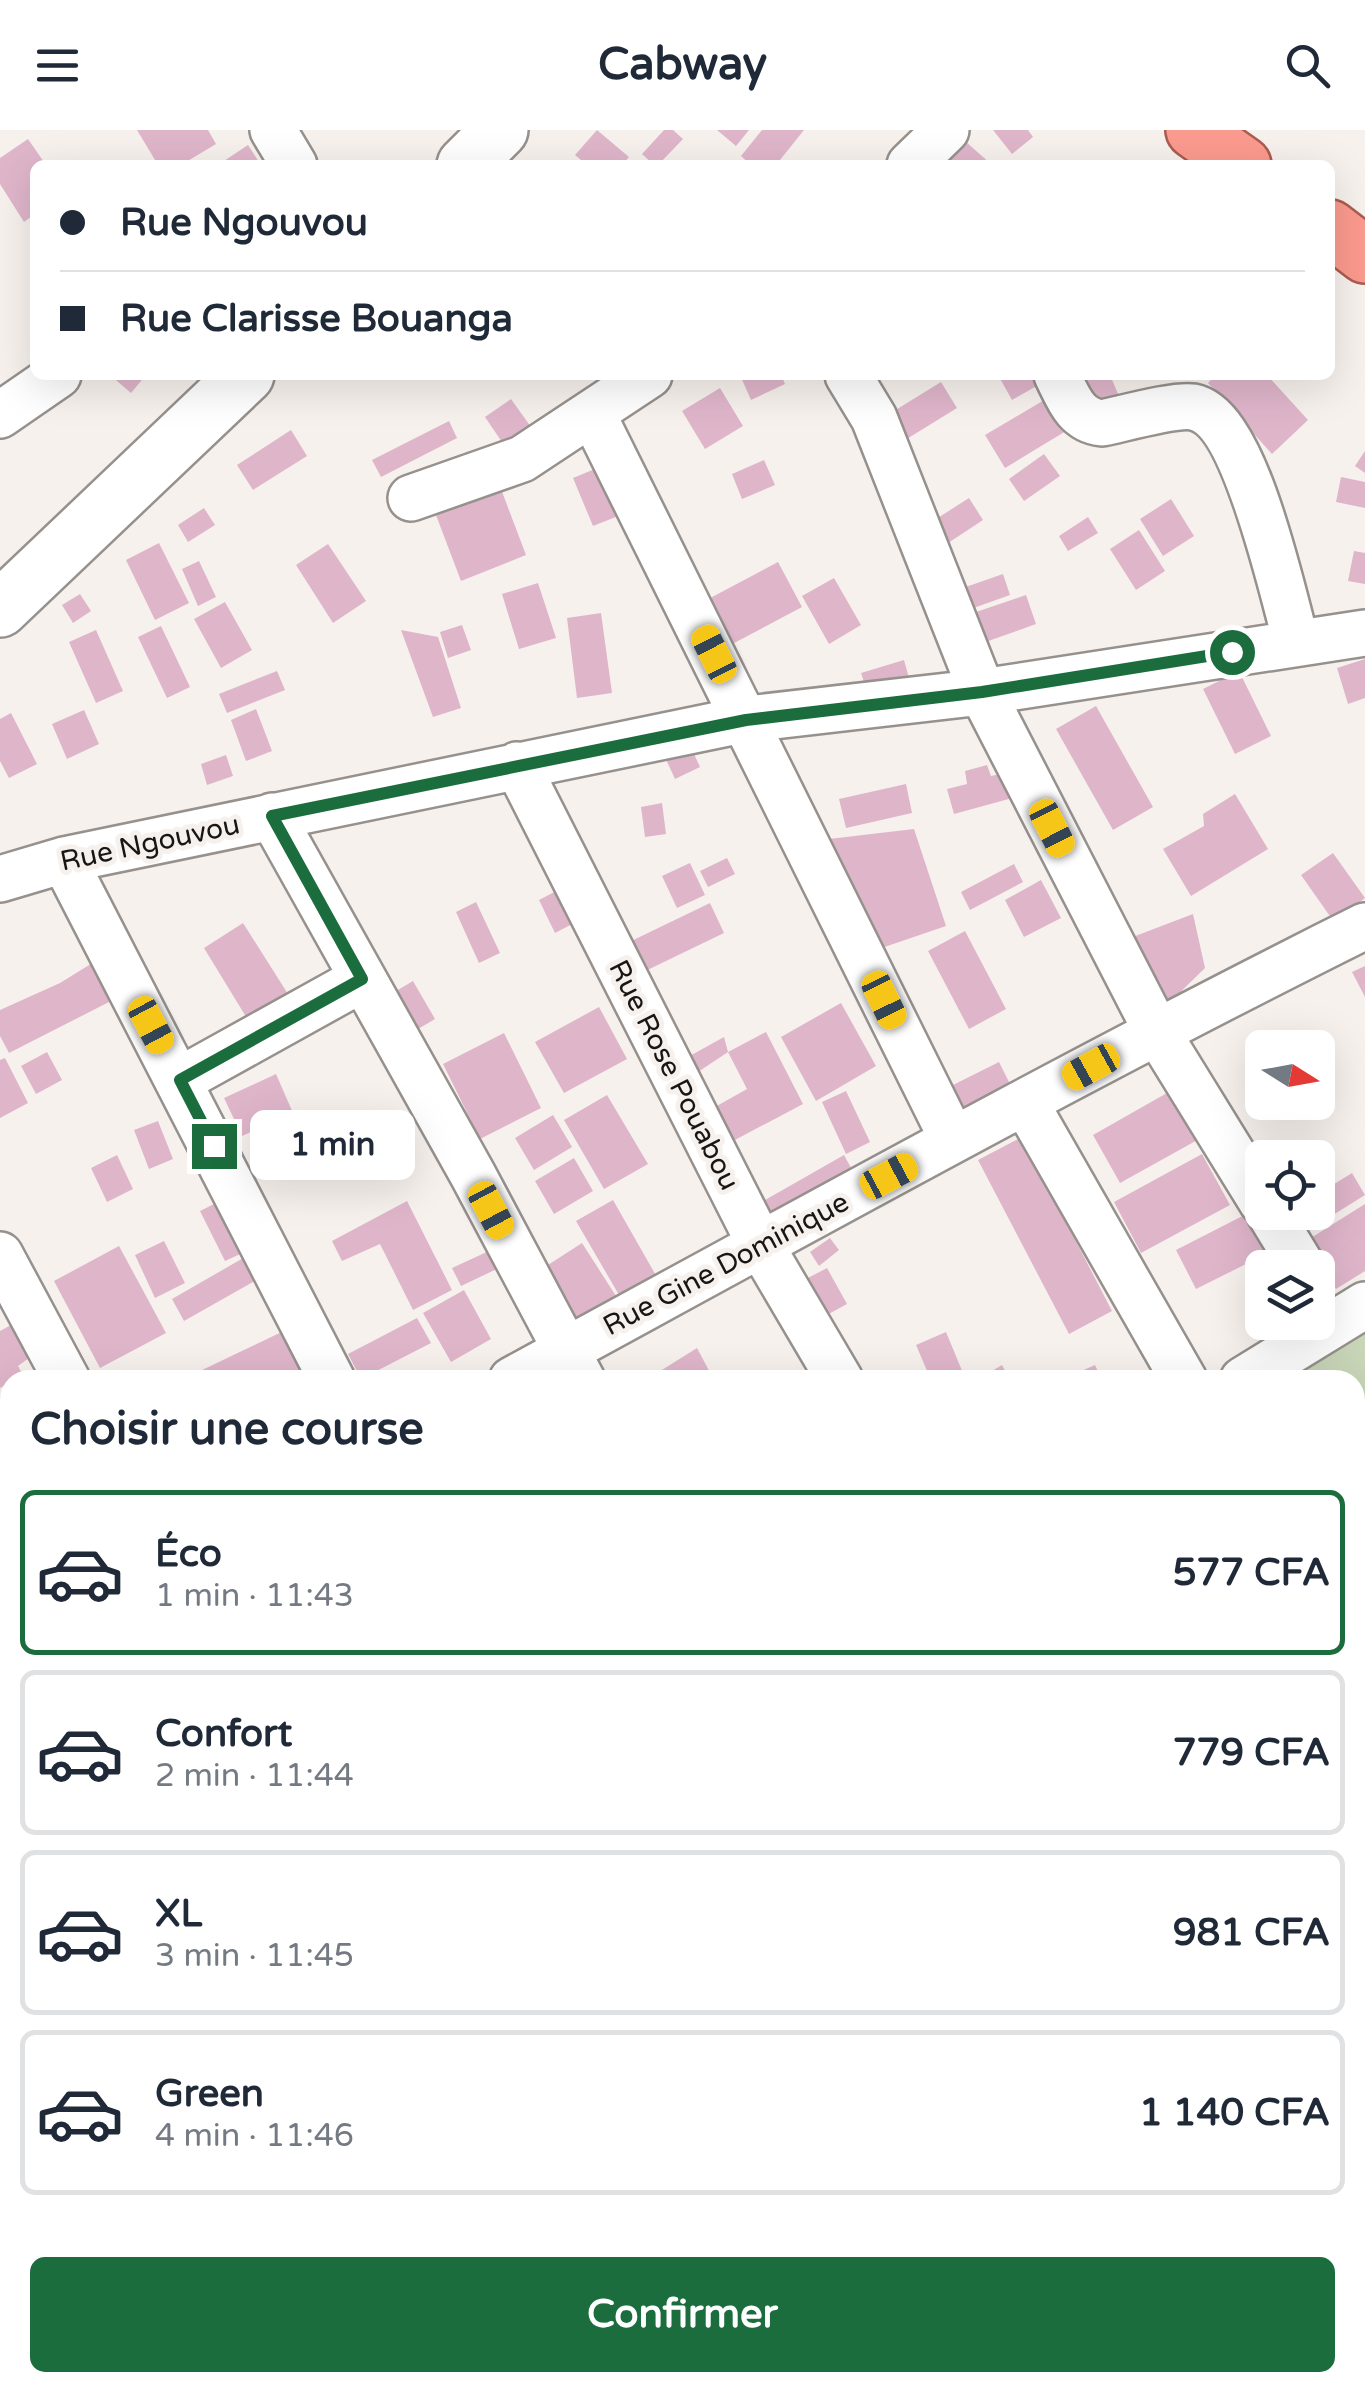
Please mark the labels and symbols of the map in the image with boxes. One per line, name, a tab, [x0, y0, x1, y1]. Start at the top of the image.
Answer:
car	[687, 620, 741, 688]
route start	[1210, 630, 1255, 675]
car	[1025, 794, 1079, 862]
street label: Rue Ngouvou	[57, 807, 243, 879]
street label: Rue Rose Pouabou	[601, 954, 747, 1196]
car	[857, 966, 911, 1034]
car	[124, 991, 178, 1059]
north arrow	[1245, 1030, 1335, 1120]
car	[1057, 1039, 1125, 1095]
callout: 1 min	[249, 1111, 414, 1181]
route end	[192, 1124, 237, 1169]
car	[855, 1149, 923, 1203]
car	[464, 1176, 518, 1244]
street label: Rue Gine Dominique	[597, 1185, 855, 1343]

